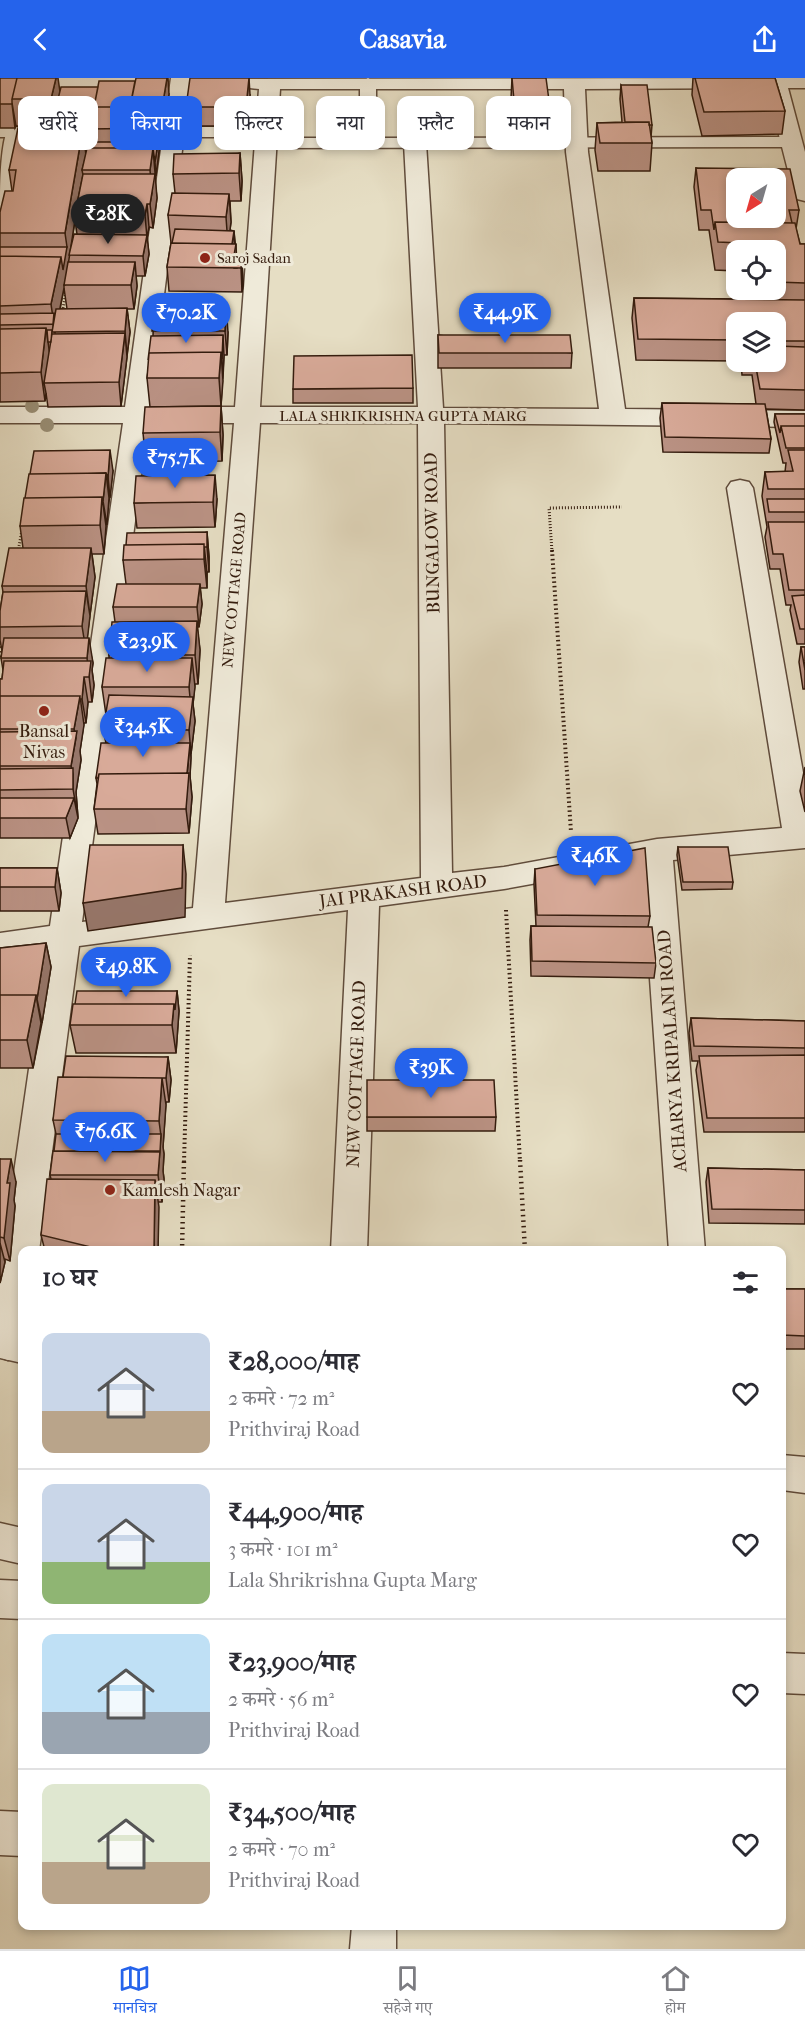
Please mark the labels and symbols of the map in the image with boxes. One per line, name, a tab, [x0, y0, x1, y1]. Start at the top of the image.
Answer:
north arrow	[726, 168, 786, 228]
pin: ₹28K	[72, 194, 144, 245]
place label: Saroj Sadan	[217, 249, 291, 267]
marker: Saroj Sadan	[198, 251, 212, 265]
pin: ₹70.2K	[137, 293, 235, 344]
pin: ₹44.9K	[456, 293, 554, 344]
street label: LALA SHRIKRISHNA GUPTA MARG	[279, 407, 527, 425]
pin: ₹75.7K	[126, 438, 224, 489]
street label: BUNGALOW ROAD	[421, 452, 444, 614]
street label: NEW COTTAGE ROAD	[218, 511, 250, 669]
pin: ₹23.9K	[98, 622, 196, 673]
marker: Bansal Nivas	[37, 704, 51, 718]
pin: ₹34.5K	[94, 707, 192, 758]
place label: Bansal Nivas	[19, 721, 69, 763]
pin: ₹46K	[559, 836, 631, 887]
street label: JAI PRAKASH ROAD	[316, 871, 488, 912]
street label: ACHARYA KRIPALANI ROAD	[654, 929, 692, 1174]
pin: ₹49.8K	[77, 947, 175, 998]
street label: NEW COTTAGE ROAD	[343, 980, 370, 1168]
pin: ₹39K	[395, 1048, 467, 1099]
pin: ₹76.6K	[56, 1112, 154, 1163]
place label: Kamlesh Nagar	[122, 1180, 240, 1201]
marker: Kamlesh Nagar	[103, 1183, 117, 1197]

